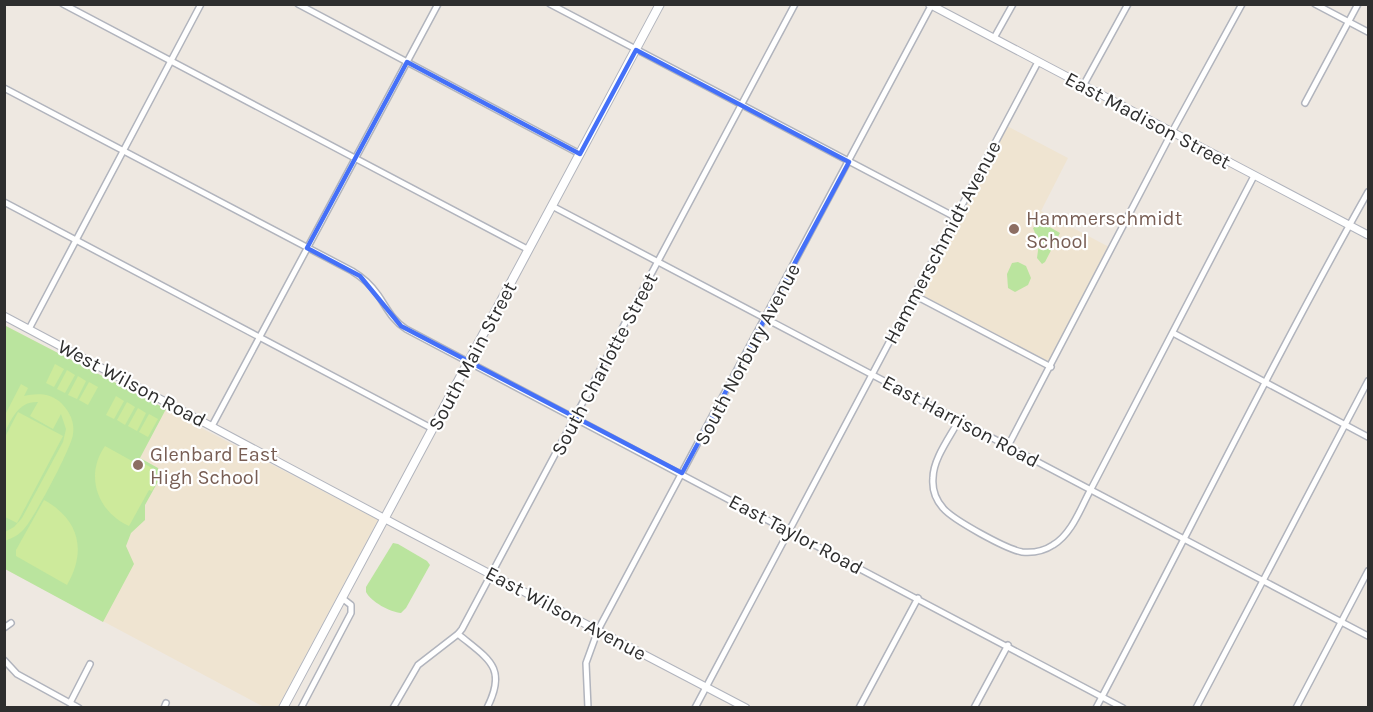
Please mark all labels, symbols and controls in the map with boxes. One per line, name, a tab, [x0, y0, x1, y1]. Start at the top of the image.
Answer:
street label: East Madison Street	[1061, 67, 1235, 174]
street label: Hammerschmidt Avenue	[879, 137, 1006, 348]
place label: Hammerschmidt School	[1026, 207, 1183, 253]
marker: Hammerschmidt School	[1007, 222, 1021, 236]
street label: South Norbury Avenue	[690, 259, 805, 449]
street label: South Charlotte Street	[547, 269, 663, 459]
street label: South Main Street	[424, 278, 522, 435]
street label: West Wilson Road	[54, 335, 210, 432]
street label: East Harrison Road	[878, 370, 1043, 472]
place label: Glenbard East High School	[150, 443, 278, 489]
marker: Glenbard East High School	[131, 458, 145, 472]
street label: East Taylor Road	[725, 490, 867, 579]
street label: East Wilson Avenue	[482, 561, 650, 666]

